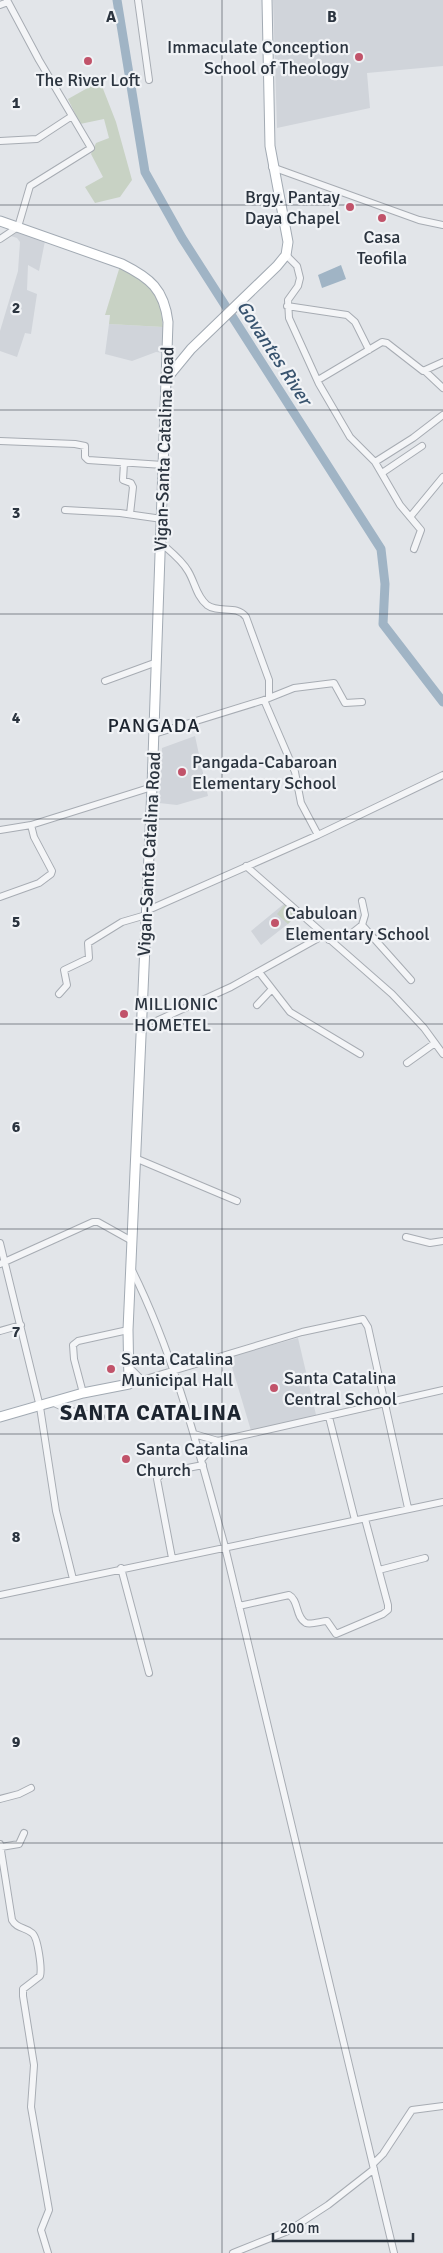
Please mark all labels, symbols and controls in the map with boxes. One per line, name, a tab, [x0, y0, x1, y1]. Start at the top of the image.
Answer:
text: A	[106, 7, 117, 27]
text: B	[327, 7, 337, 27]
place label: Immaculate Conception School of Theology	[167, 36, 350, 79]
marker: Immaculate Conception School of Theology	[353, 51, 365, 63]
marker: The River Loft	[82, 55, 94, 67]
place label: The River Loft	[36, 69, 141, 91]
text: 1	[12, 93, 21, 113]
place label: Brgy. Pantay Daya Chapel	[245, 186, 341, 229]
marker: Brgy. Pantay Daya Chapel	[344, 201, 356, 213]
marker: Casa Teofila	[376, 212, 388, 224]
place label: Casa Teofila	[357, 226, 407, 269]
water label: Govantes River	[231, 296, 318, 412]
text: 2	[12, 298, 20, 318]
street label: Vigan-Santa Catalina Road	[149, 346, 179, 552]
text: 3	[12, 503, 20, 523]
text: 4	[12, 708, 21, 728]
district label: PANGADA	[108, 713, 200, 738]
street label: Vigan-Santa Catalina Road	[133, 751, 165, 957]
place label: Pangada-Cabaroan Elementary School	[192, 751, 337, 794]
marker: Pangada-Cabaroan Elementary School	[176, 766, 188, 778]
place label: Cabuloan Elementary School	[285, 902, 430, 945]
text: 5	[12, 912, 20, 932]
marker: Cabuloan Elementary School	[269, 917, 281, 929]
place label: MILLIONIC HOMETEL	[134, 993, 218, 1036]
marker: MILLIONIC HOMETEL	[118, 1008, 130, 1020]
text: 6	[12, 1117, 21, 1137]
text: 7	[12, 1322, 21, 1342]
place label: Santa Catalina Municipal Hall	[121, 1348, 233, 1391]
marker: Santa Catalina Municipal Hall	[105, 1363, 117, 1375]
place label: Santa Catalina Central School	[284, 1367, 397, 1410]
marker: Santa Catalina Central School	[268, 1382, 280, 1394]
district label: SANTA CATALINA	[60, 1399, 242, 1426]
place label: Santa Catalina Church	[136, 1438, 248, 1481]
marker: Santa Catalina Church	[120, 1453, 132, 1465]
text: 8	[12, 1527, 21, 1547]
text: 9	[12, 1732, 21, 1752]
scale bar	[273, 2210, 413, 2242]
text: 200 m	[280, 2219, 320, 2237]

